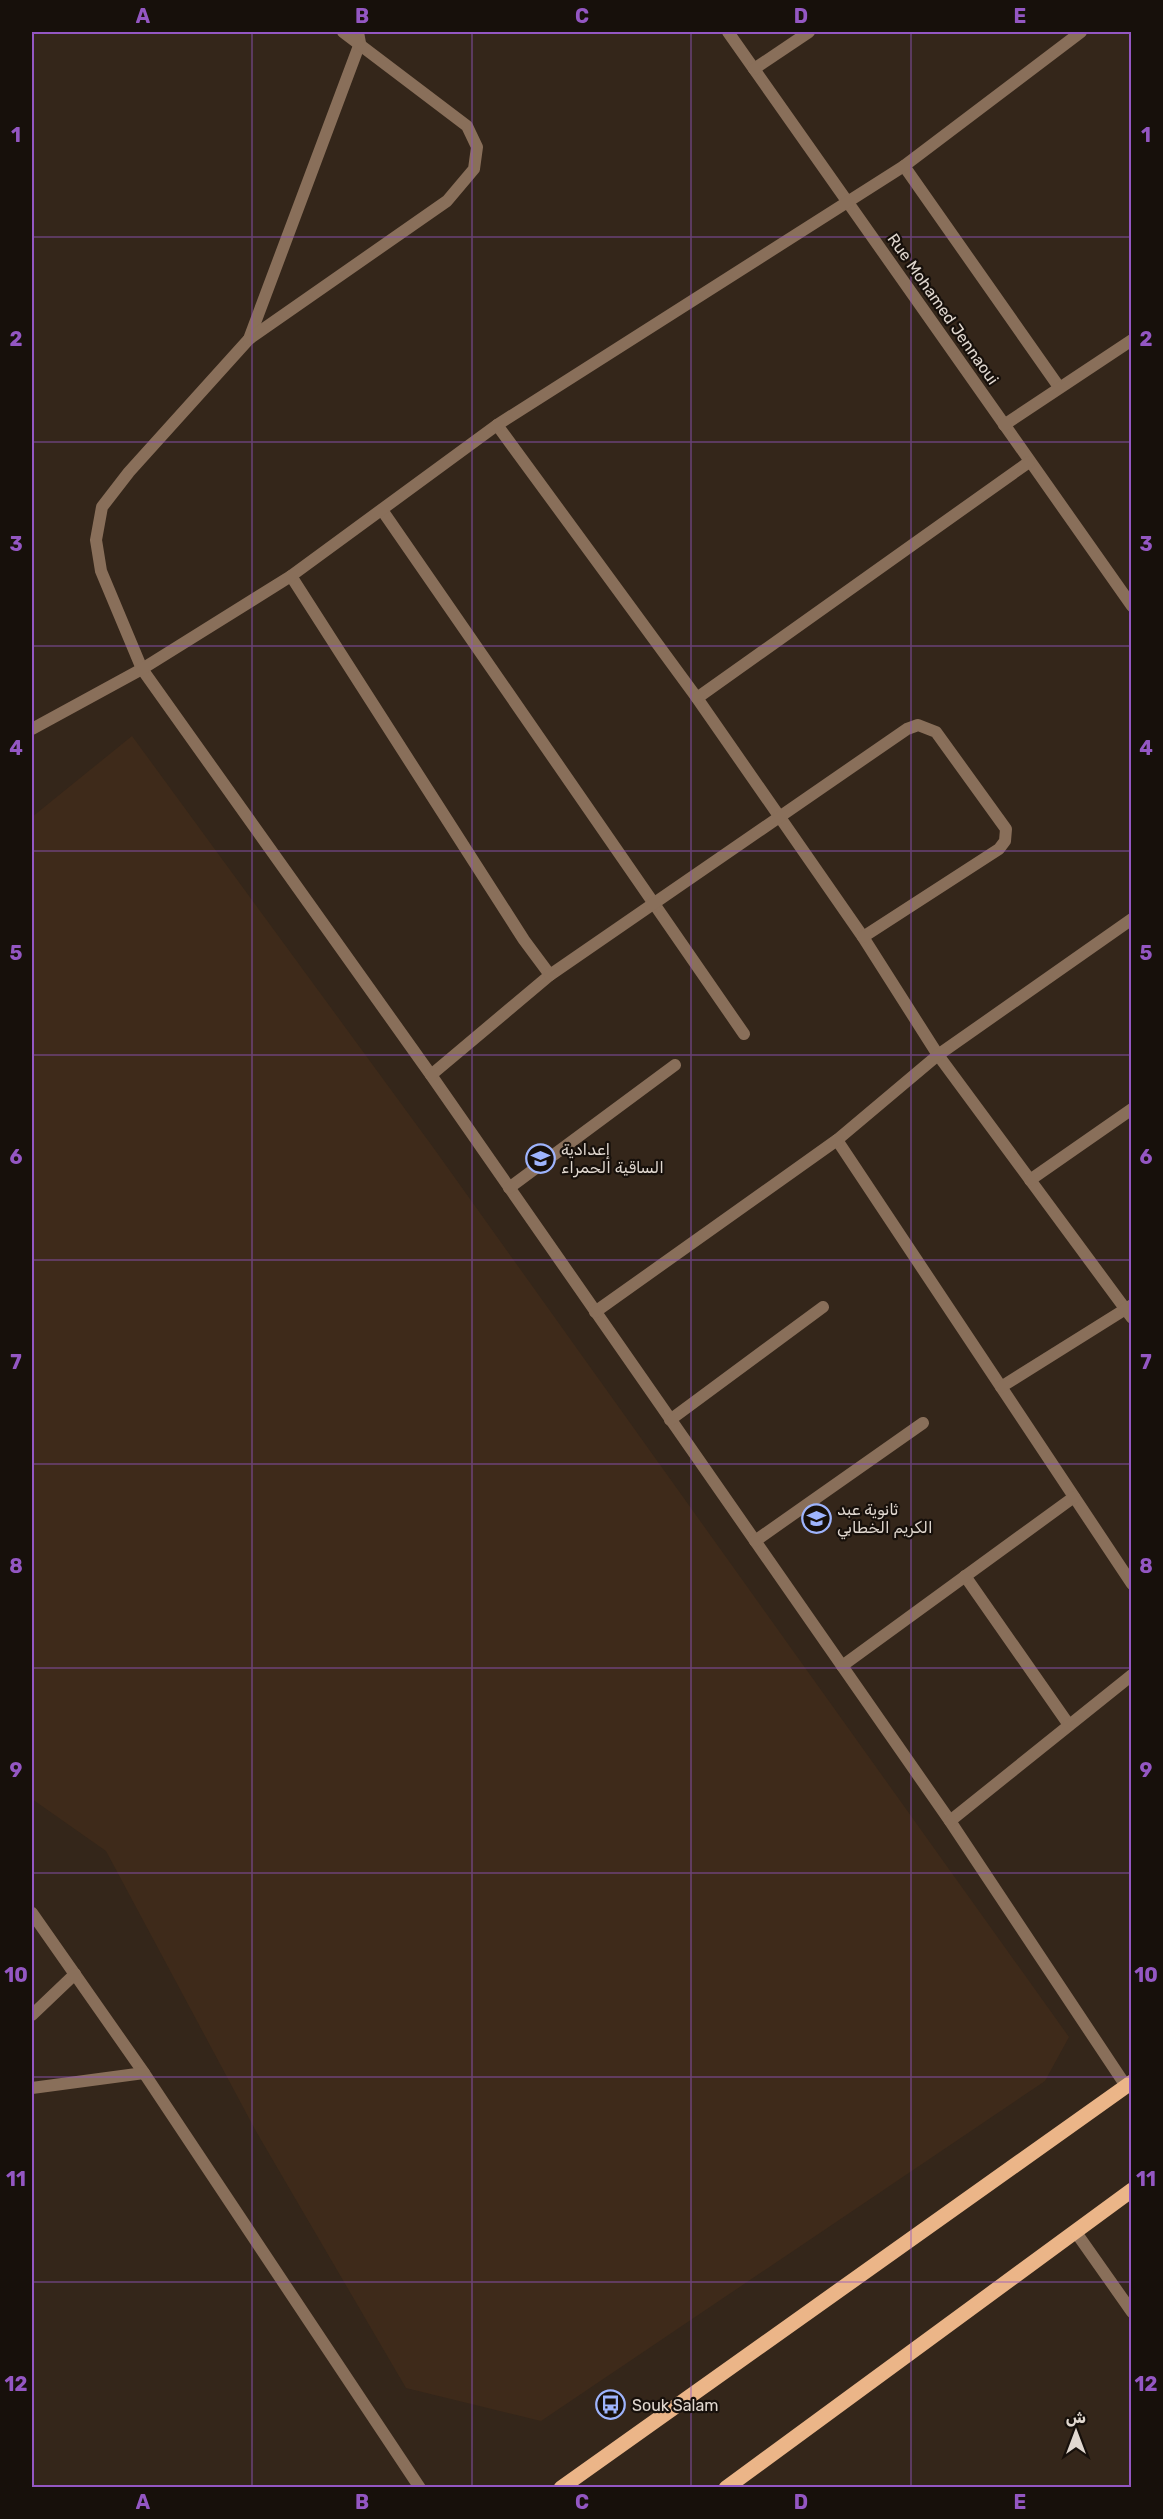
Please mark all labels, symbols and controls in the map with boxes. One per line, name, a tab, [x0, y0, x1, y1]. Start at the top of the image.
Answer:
text: A	[136, 4, 151, 28]
text: B	[355, 4, 369, 28]
text: C	[575, 4, 589, 28]
text: D	[794, 4, 808, 28]
text: E	[1014, 4, 1026, 28]
text: 1	[11, 123, 21, 147]
text: 1	[1141, 123, 1151, 147]
street label: Rue Mohamed Jennaoui	[884, 230, 1002, 388]
text: 2	[10, 327, 23, 351]
text: 2	[1140, 327, 1153, 351]
text: 3	[9, 532, 23, 556]
text: 3	[1139, 532, 1153, 556]
text: 4	[9, 736, 23, 760]
text: 4	[1139, 736, 1153, 760]
text: 5	[10, 941, 23, 965]
text: 5	[1140, 941, 1153, 965]
place label: إعدادية الساقية الحمراء	[561, 1140, 664, 1178]
school or university icon: إعدادية الساقية الحمراء	[524, 1142, 556, 1174]
text: 6	[9, 1145, 23, 1169]
text: 6	[1139, 1145, 1153, 1169]
text: 7	[10, 1350, 22, 1374]
text: 7	[1140, 1350, 1152, 1374]
place label: ثانوية عبد الكريم الخطابي	[837, 1500, 933, 1540]
school or university icon: ثانوية عبد الكريم الخطابي	[800, 1502, 832, 1534]
text: 8	[9, 1554, 23, 1578]
text: 8	[1139, 1554, 1153, 1578]
text: 9	[10, 1758, 23, 1782]
text: 9	[1140, 1758, 1153, 1782]
text: 10	[4, 1963, 28, 1987]
text: 10	[1134, 1963, 1158, 1987]
text: 11	[6, 2167, 26, 2191]
text: 11	[1136, 2167, 1156, 2191]
text: 12	[5, 2372, 27, 2396]
text: 12	[1135, 2372, 1157, 2396]
bus stop icon: Souk Salam	[595, 2389, 627, 2421]
place label: Souk Salam	[632, 2396, 719, 2415]
north arrow	[1046, 2402, 1106, 2462]
text: ش	[1066, 2408, 1086, 2427]
text: A	[136, 2490, 151, 2514]
text: B	[355, 2490, 369, 2514]
text: C	[575, 2490, 589, 2514]
text: D	[794, 2490, 808, 2514]
text: E	[1014, 2490, 1026, 2514]

